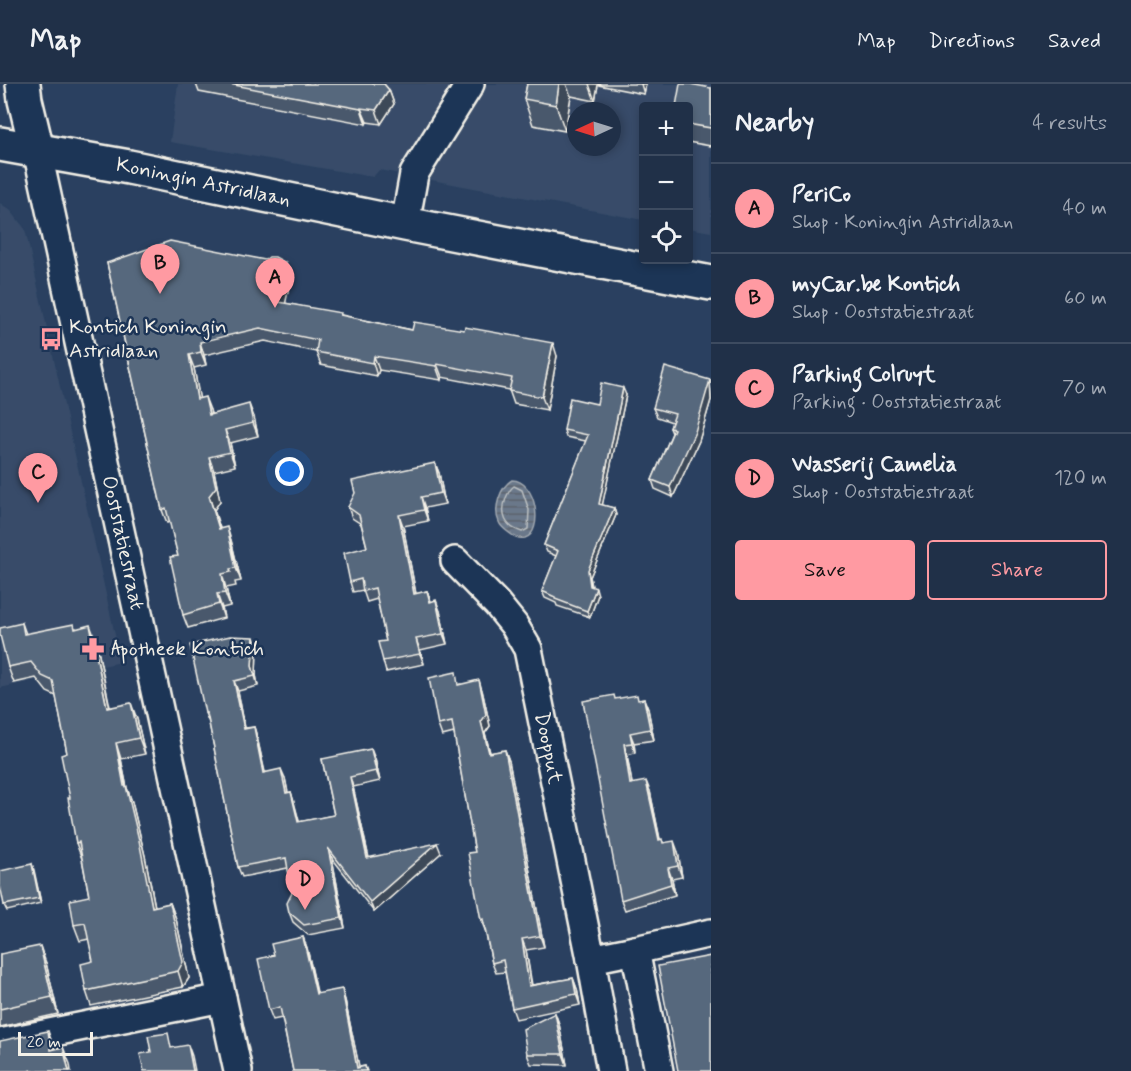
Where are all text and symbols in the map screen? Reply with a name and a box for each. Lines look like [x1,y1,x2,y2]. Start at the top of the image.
text: Map [30,23,81,60]
text: Map [857,27,896,55]
text: Directions [929,27,1015,55]
text: Saved [1048,27,1101,55]
north arrow [567,102,621,156]
map controls [639,102,693,264]
button: + [639,102,693,156]
text: Nearby [735,106,814,140]
text: 4 results [1032,110,1107,137]
street label: Koningin Astridlaan [114,151,293,214]
button: − [639,156,693,210]
text: PeriCo [792,181,851,209]
text: A [748,195,761,222]
text: 40 m [1063,195,1107,222]
text: Shop · Koningin Astridlaan [792,209,1013,236]
button: locate [639,210,693,264]
pin: B [140,244,180,294]
pin: A [256,258,294,308]
text: myCar.be Kontich [792,271,960,299]
text: B [748,285,761,312]
text: 60 m [1064,285,1107,312]
text: Shop · Ooststatiestraat [792,299,974,326]
place label: Kontich Koningin Astridlaan [69,313,227,365]
bus stop icon: Kontich Koningin Astridlaan [38,326,64,352]
text: Parking Colruyt [792,361,936,389]
text: C [747,375,762,402]
text: 70 m [1062,375,1107,402]
text: Parking · Ooststatiestraat [792,389,1001,416]
text: Wasserij Camelia [792,451,957,479]
pin: C [18,454,57,503]
your location [275,457,304,486]
text: D [748,465,761,492]
text: 120 m [1054,465,1107,492]
street label: Ooststatiestraat [94,473,151,613]
text: Shop · Ooststatiestraat [792,479,974,506]
button: Save [735,540,915,600]
button: Share [927,540,1107,600]
place label: Apotheek Kontich [111,635,264,664]
pharmacy icon: Apotheek Kontich [80,636,106,662]
street label: Doopput [527,710,569,787]
pin: D [286,860,324,910]
scale bar [18,1029,93,1056]
text: 20 m [27,1032,61,1053]

